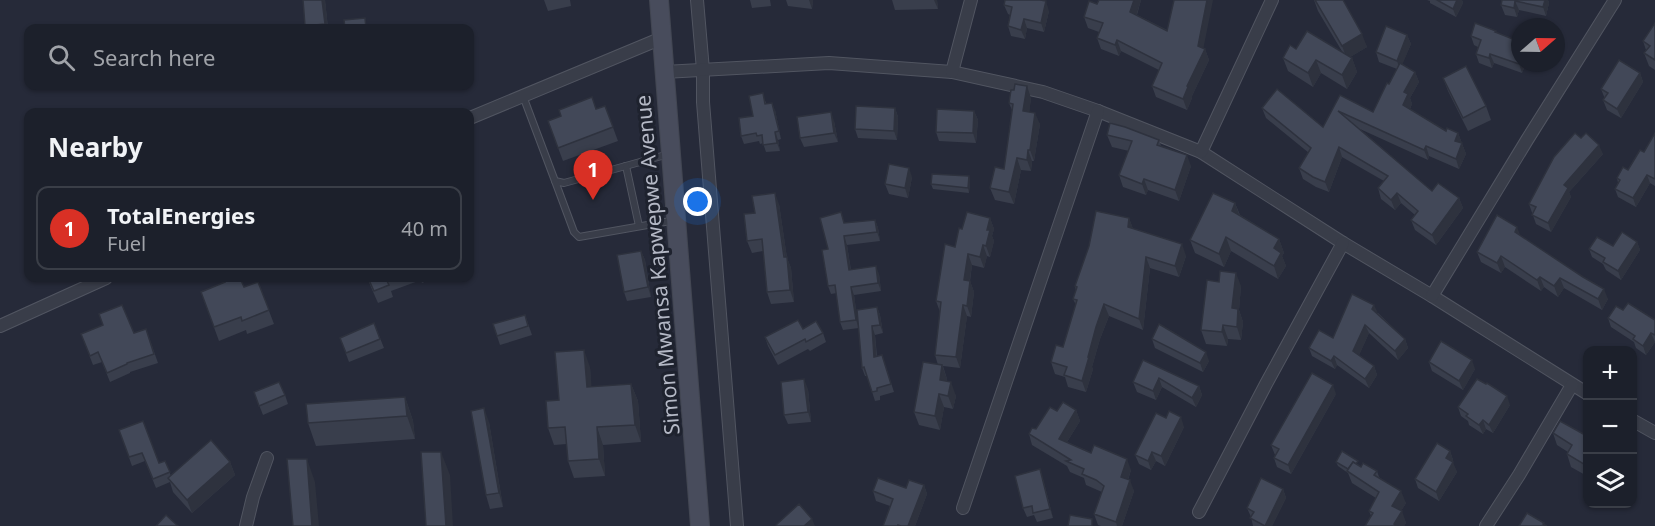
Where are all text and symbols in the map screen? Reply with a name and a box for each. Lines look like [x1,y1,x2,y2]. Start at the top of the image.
north arrow [1511,18,1565,72]
search box [24,24,474,90]
icon: search [45,41,78,74]
text: Search here [93,42,215,72]
street label: Simon Mwansa Kapwepwe Avenue [628,94,686,436]
text: Nearby [48,129,143,165]
pin: 1 [574,150,612,200]
your location [683,187,712,216]
text: TotalEnergies [107,200,255,230]
text: 1 [64,215,75,242]
text: 40 m [401,215,448,242]
text: Fuel [107,230,146,257]
map controls [1583,346,1637,508]
button: + [1583,346,1637,400]
button: − [1583,400,1637,454]
button: layers [1583,454,1637,508]

